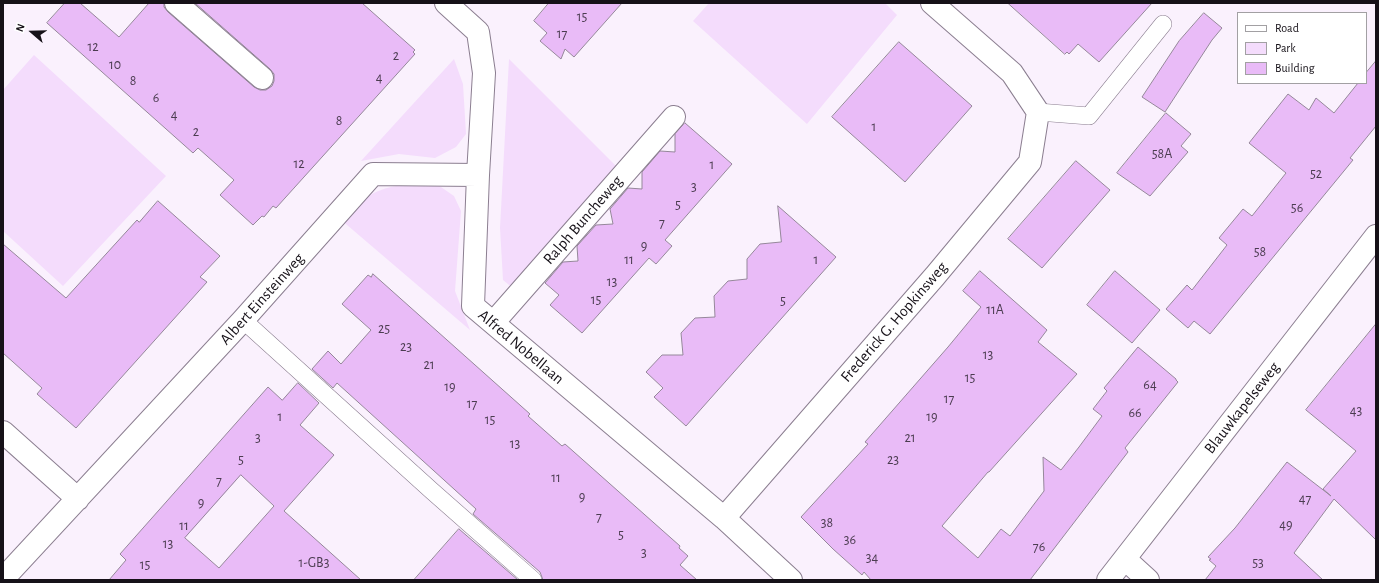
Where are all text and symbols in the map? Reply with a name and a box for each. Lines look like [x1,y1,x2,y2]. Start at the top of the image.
house number: 15 [577,9,587,25]
north arrow [12,12,52,52]
legend [1237,12,1367,84]
text: N [14,22,27,33]
text: Road [1275,22,1299,34]
house number: 17 [557,26,567,42]
house number: 12 [87,39,99,55]
text: Park [1275,42,1296,54]
house number: 2 [393,48,399,64]
house number: 10 [109,57,121,73]
text: Building [1275,62,1315,74]
house number: 4 [376,70,382,86]
house number: 8 [130,73,136,89]
house number: 6 [153,90,159,106]
house number: 4 [171,107,177,123]
house number: 8 [336,113,342,129]
house number: 1 [872,119,876,135]
house number: 2 [193,124,199,140]
house number: 58A [1152,146,1172,162]
house number: 12 [293,156,305,172]
house number: 1 [710,157,714,173]
house number: 52 [1310,166,1322,182]
street label: Ralph Buncheweg [539,172,627,268]
house number: 3 [691,179,697,195]
house number: 5 [675,197,681,213]
house number: 56 [1291,200,1303,216]
house number: 7 [659,215,665,231]
house number: 9 [641,238,647,254]
house number: 58 [1254,244,1266,260]
street label: Albert Einsteinweg [216,249,308,349]
house number: 11 [624,252,634,268]
house number: 1 [814,252,818,268]
street label: Frederick G. Hopkinsweg [837,258,951,386]
house number: 13 [607,274,617,290]
house number: 15 [591,292,601,308]
house number: 5 [780,293,786,309]
house number: 11A [986,302,1004,318]
street label: Alfred Nobellaan [474,305,568,389]
house number: 25 [378,321,390,337]
house number: 23 [400,339,412,355]
house number: 13 [983,347,993,363]
house number: 21 [423,357,435,373]
street label: Blauwkapelseweg [1200,358,1284,458]
house number: 15 [965,370,975,386]
house number: 64 [1143,377,1157,393]
house number: 19 [444,379,456,395]
house number: 17 [944,391,954,407]
house number: 17 [467,396,477,412]
house number: 43 [1350,403,1362,419]
house number: 66 [1128,405,1142,421]
house number: 1 [278,409,282,425]
house number: 19 [926,409,938,425]
house number: 15 [485,412,495,428]
house number: 3 [255,430,261,446]
house number: 21 [904,430,916,446]
house number: 13 [510,436,520,452]
house number: 5 [238,452,244,468]
house number: 23 [887,452,899,468]
house number: 11 [551,470,561,486]
house number: 7 [216,473,222,489]
house number: 9 [579,489,585,505]
house number: 47 [1299,491,1311,507]
house number: 9 [198,495,204,511]
house number: 7 [596,509,602,525]
house number: 38 [821,515,833,531]
house number: 49 [1279,517,1293,533]
house number: 11 [179,518,189,534]
house number: 5 [618,527,624,543]
house number: 36 [844,532,856,548]
house number: 13 [163,536,173,552]
house number: 76 [1033,539,1045,555]
house number: 3 [641,545,647,561]
house number: 34 [866,550,878,566]
house number: 1-GB3 [299,555,329,571]
house number: 53 [1252,555,1264,571]
house number: 15 [140,557,150,573]

